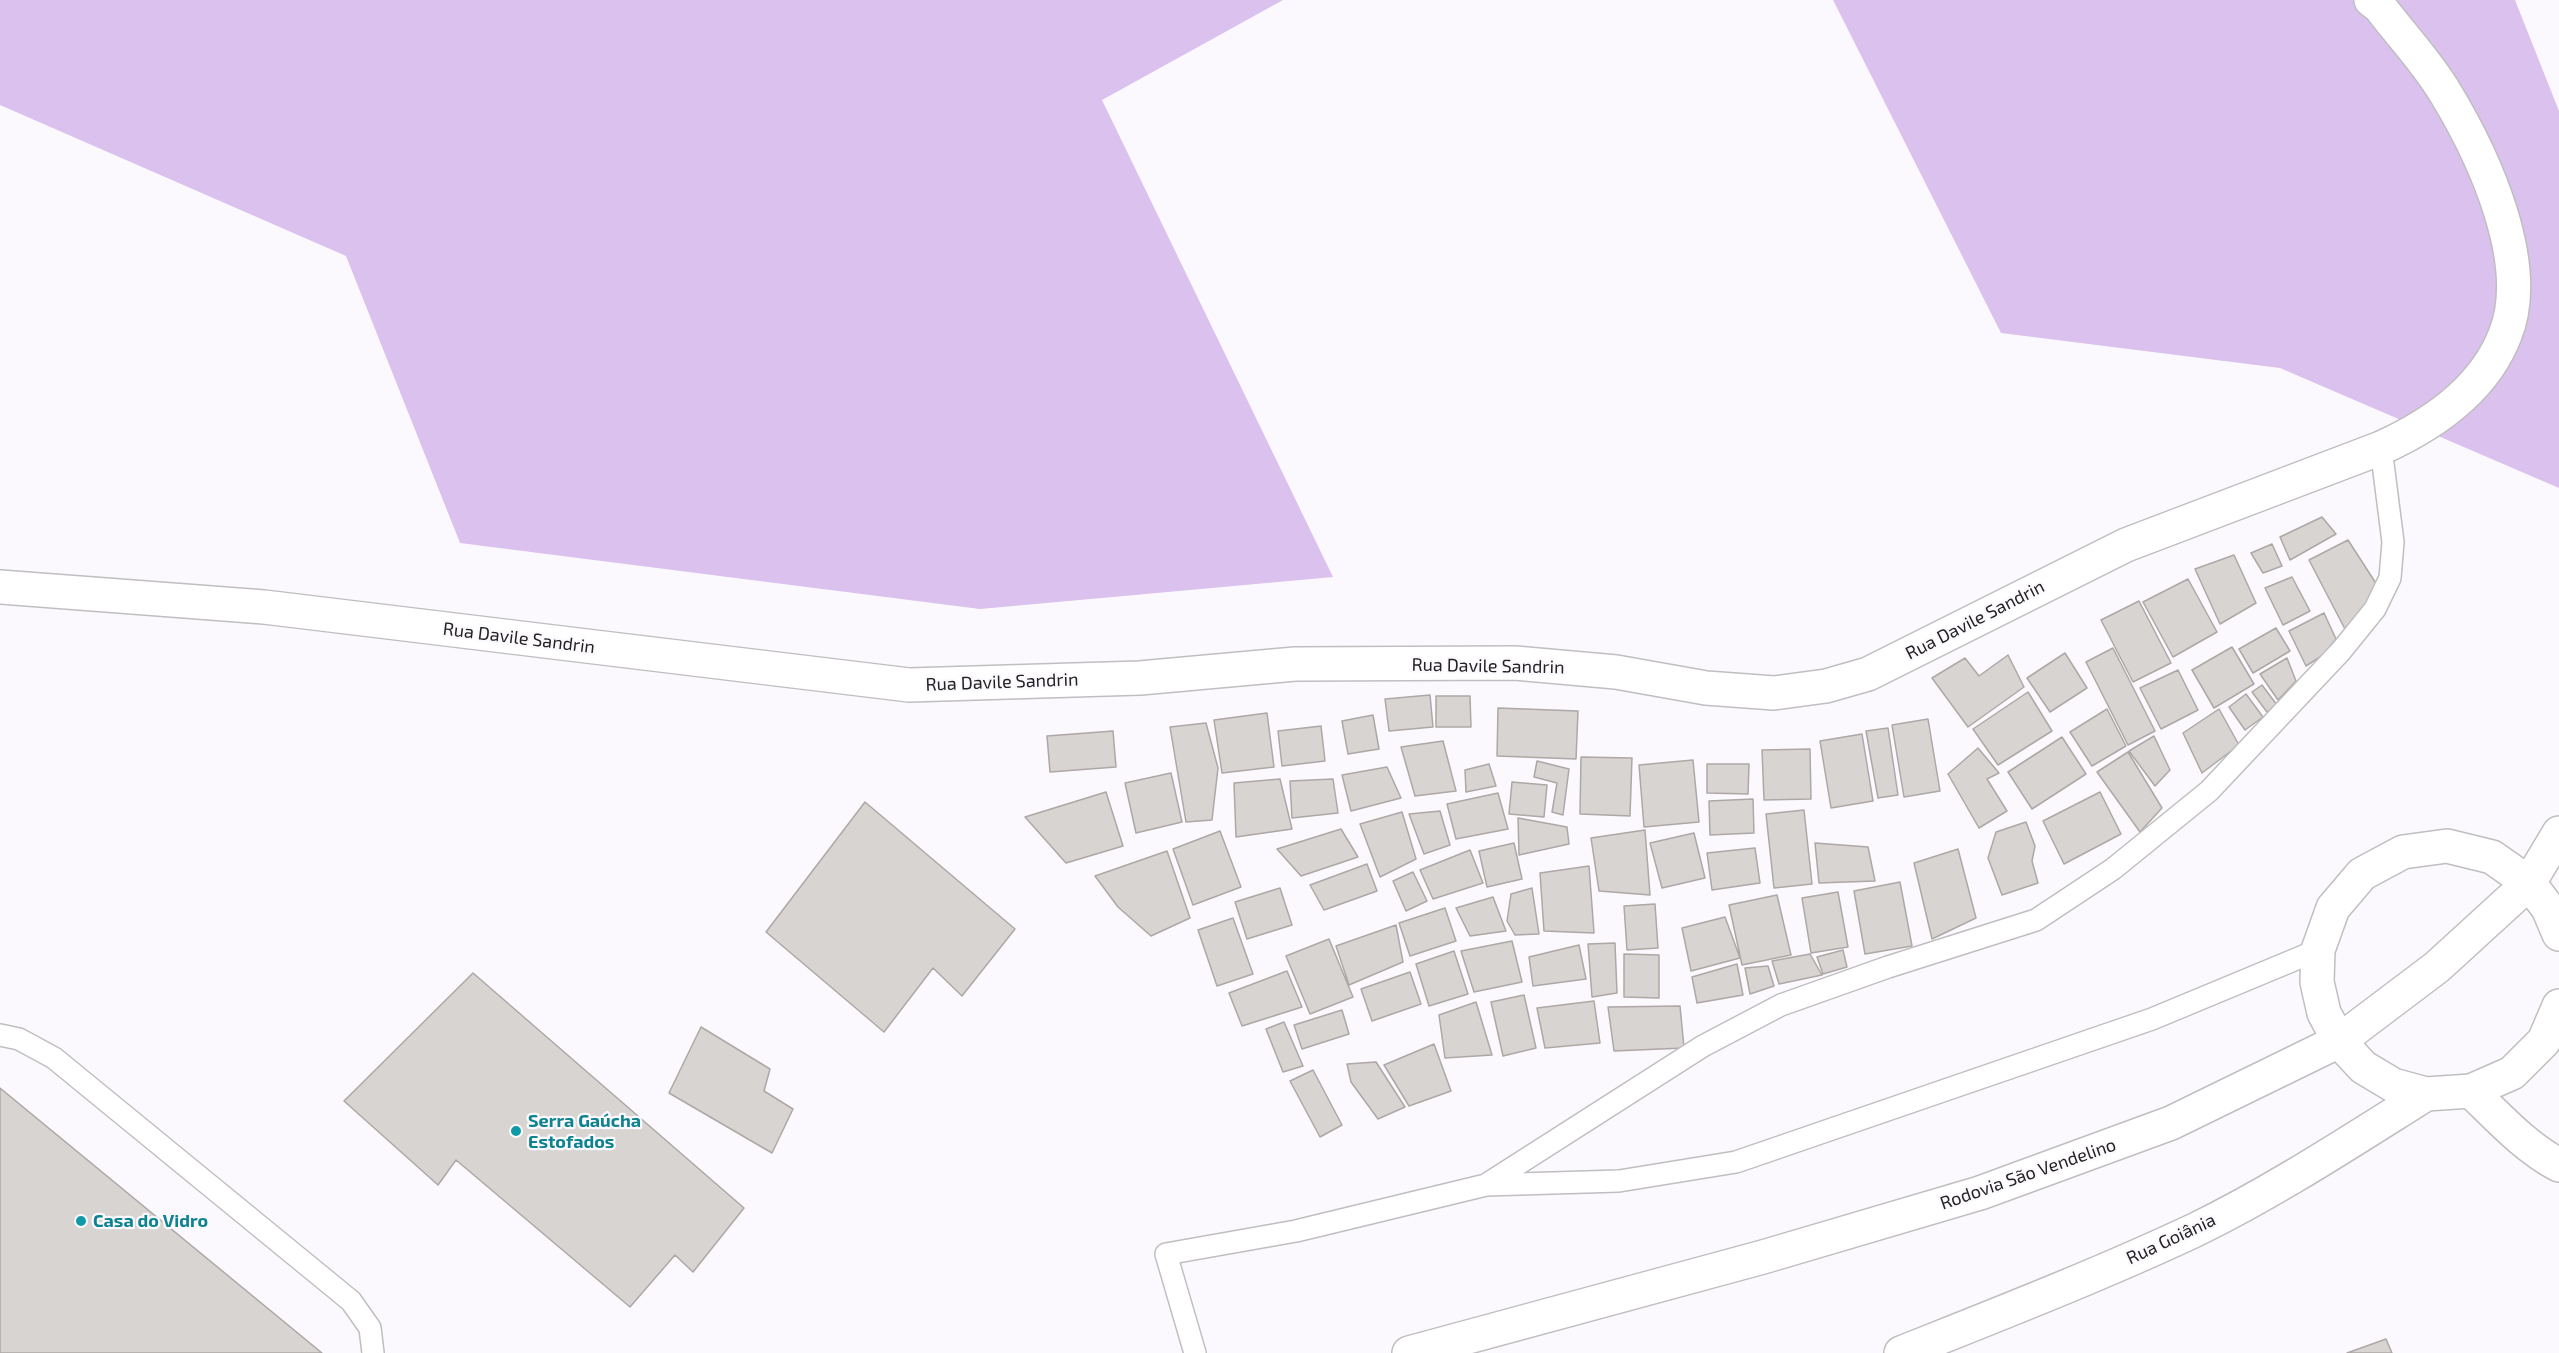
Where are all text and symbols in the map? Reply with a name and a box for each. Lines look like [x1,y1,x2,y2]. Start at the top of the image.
street label: Rua Davile Sandrin [1902,576,2048,664]
street label: Rua Davile Sandrin [442,618,596,658]
street label: Rua Davile Sandrin [1411,654,1565,678]
street label: Rua Davile Sandrin [925,669,1079,695]
place label: Serra Gaúcha Estofados [528,1110,641,1152]
marker: Serra Gaúcha Estofados [509,1124,523,1138]
street label: Rodovia São Vendelino [1937,1134,2119,1214]
street label: Rua Goiânia [2123,1209,2219,1269]
place label: Casa do Vidro [93,1210,208,1232]
marker: Casa do Vidro [74,1214,88,1228]

